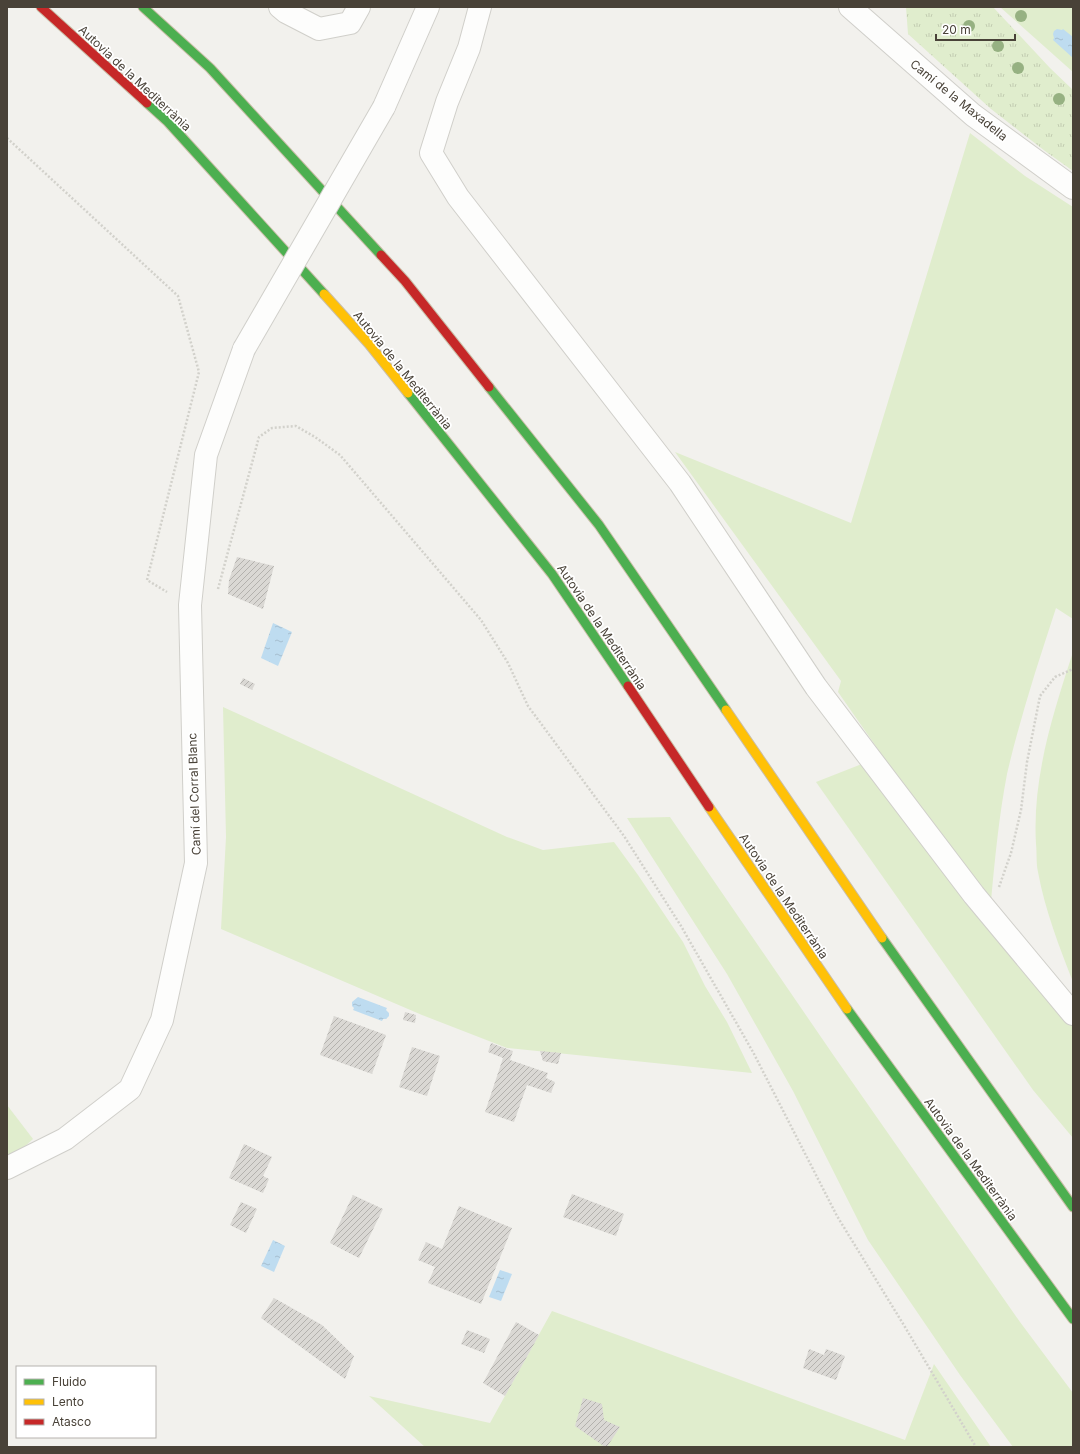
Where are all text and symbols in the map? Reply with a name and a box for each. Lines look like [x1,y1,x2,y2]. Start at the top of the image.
scale bar [936,16,1015,42]
street label: Autovia de la Mediterrània [76,22,194,134]
text: 20 m [942,22,971,37]
street label: Camí de la Maxadella [907,56,1011,144]
street label: Autovia de la Mediterrània [351,308,455,432]
street label: Autovia de la Mediterrània [554,561,650,693]
street label: Camí del Corral Blanc [184,732,204,856]
street label: Autovia de la Mediterrània [736,830,832,962]
street label: Autovia de la Mediterrània [921,1095,1021,1223]
legend [16,1366,156,1438]
text: Fluido [52,1374,87,1389]
text: Lento [52,1394,84,1409]
text: Atasco [52,1414,91,1429]

